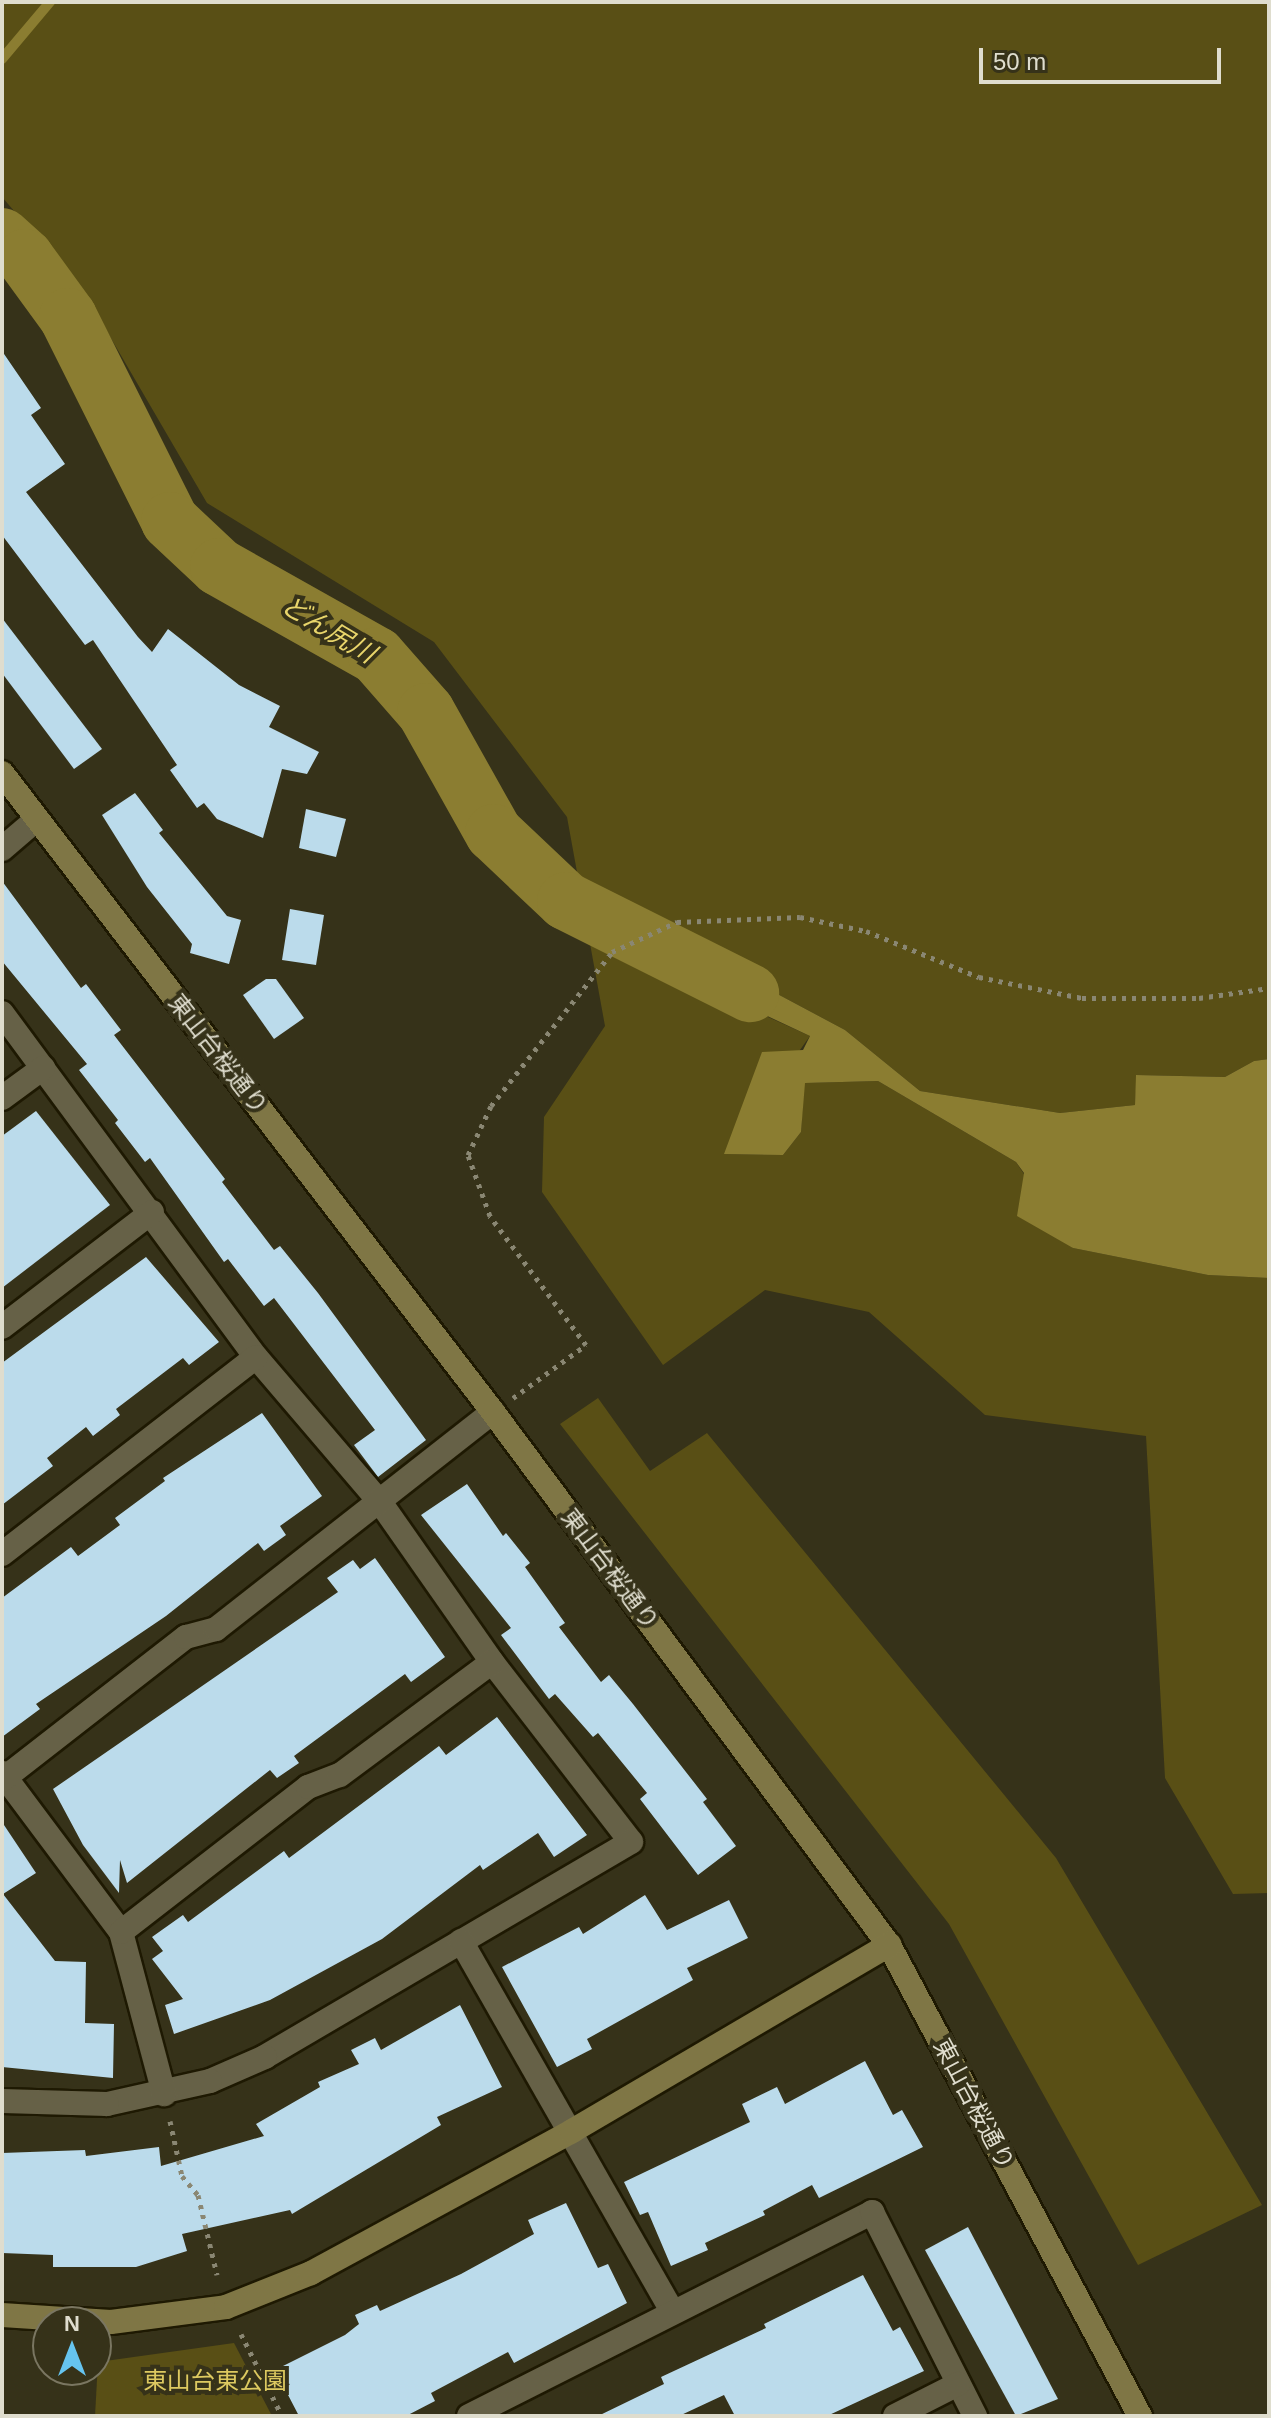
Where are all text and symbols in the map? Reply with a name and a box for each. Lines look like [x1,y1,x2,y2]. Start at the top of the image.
scale bar [983,32,1225,82]
text: 50 m [993,48,1046,75]
water label: どん尻川 [275,590,381,670]
street label: 東山台桜通り [162,988,274,1120]
street label: 東山台桜通り [555,1503,665,1635]
street label: 東山台桜通り [927,2034,1021,2174]
north arrow [32,2306,112,2386]
text: N [64,2311,80,2336]
park label: 東山台東公園 [143,2367,287,2395]

